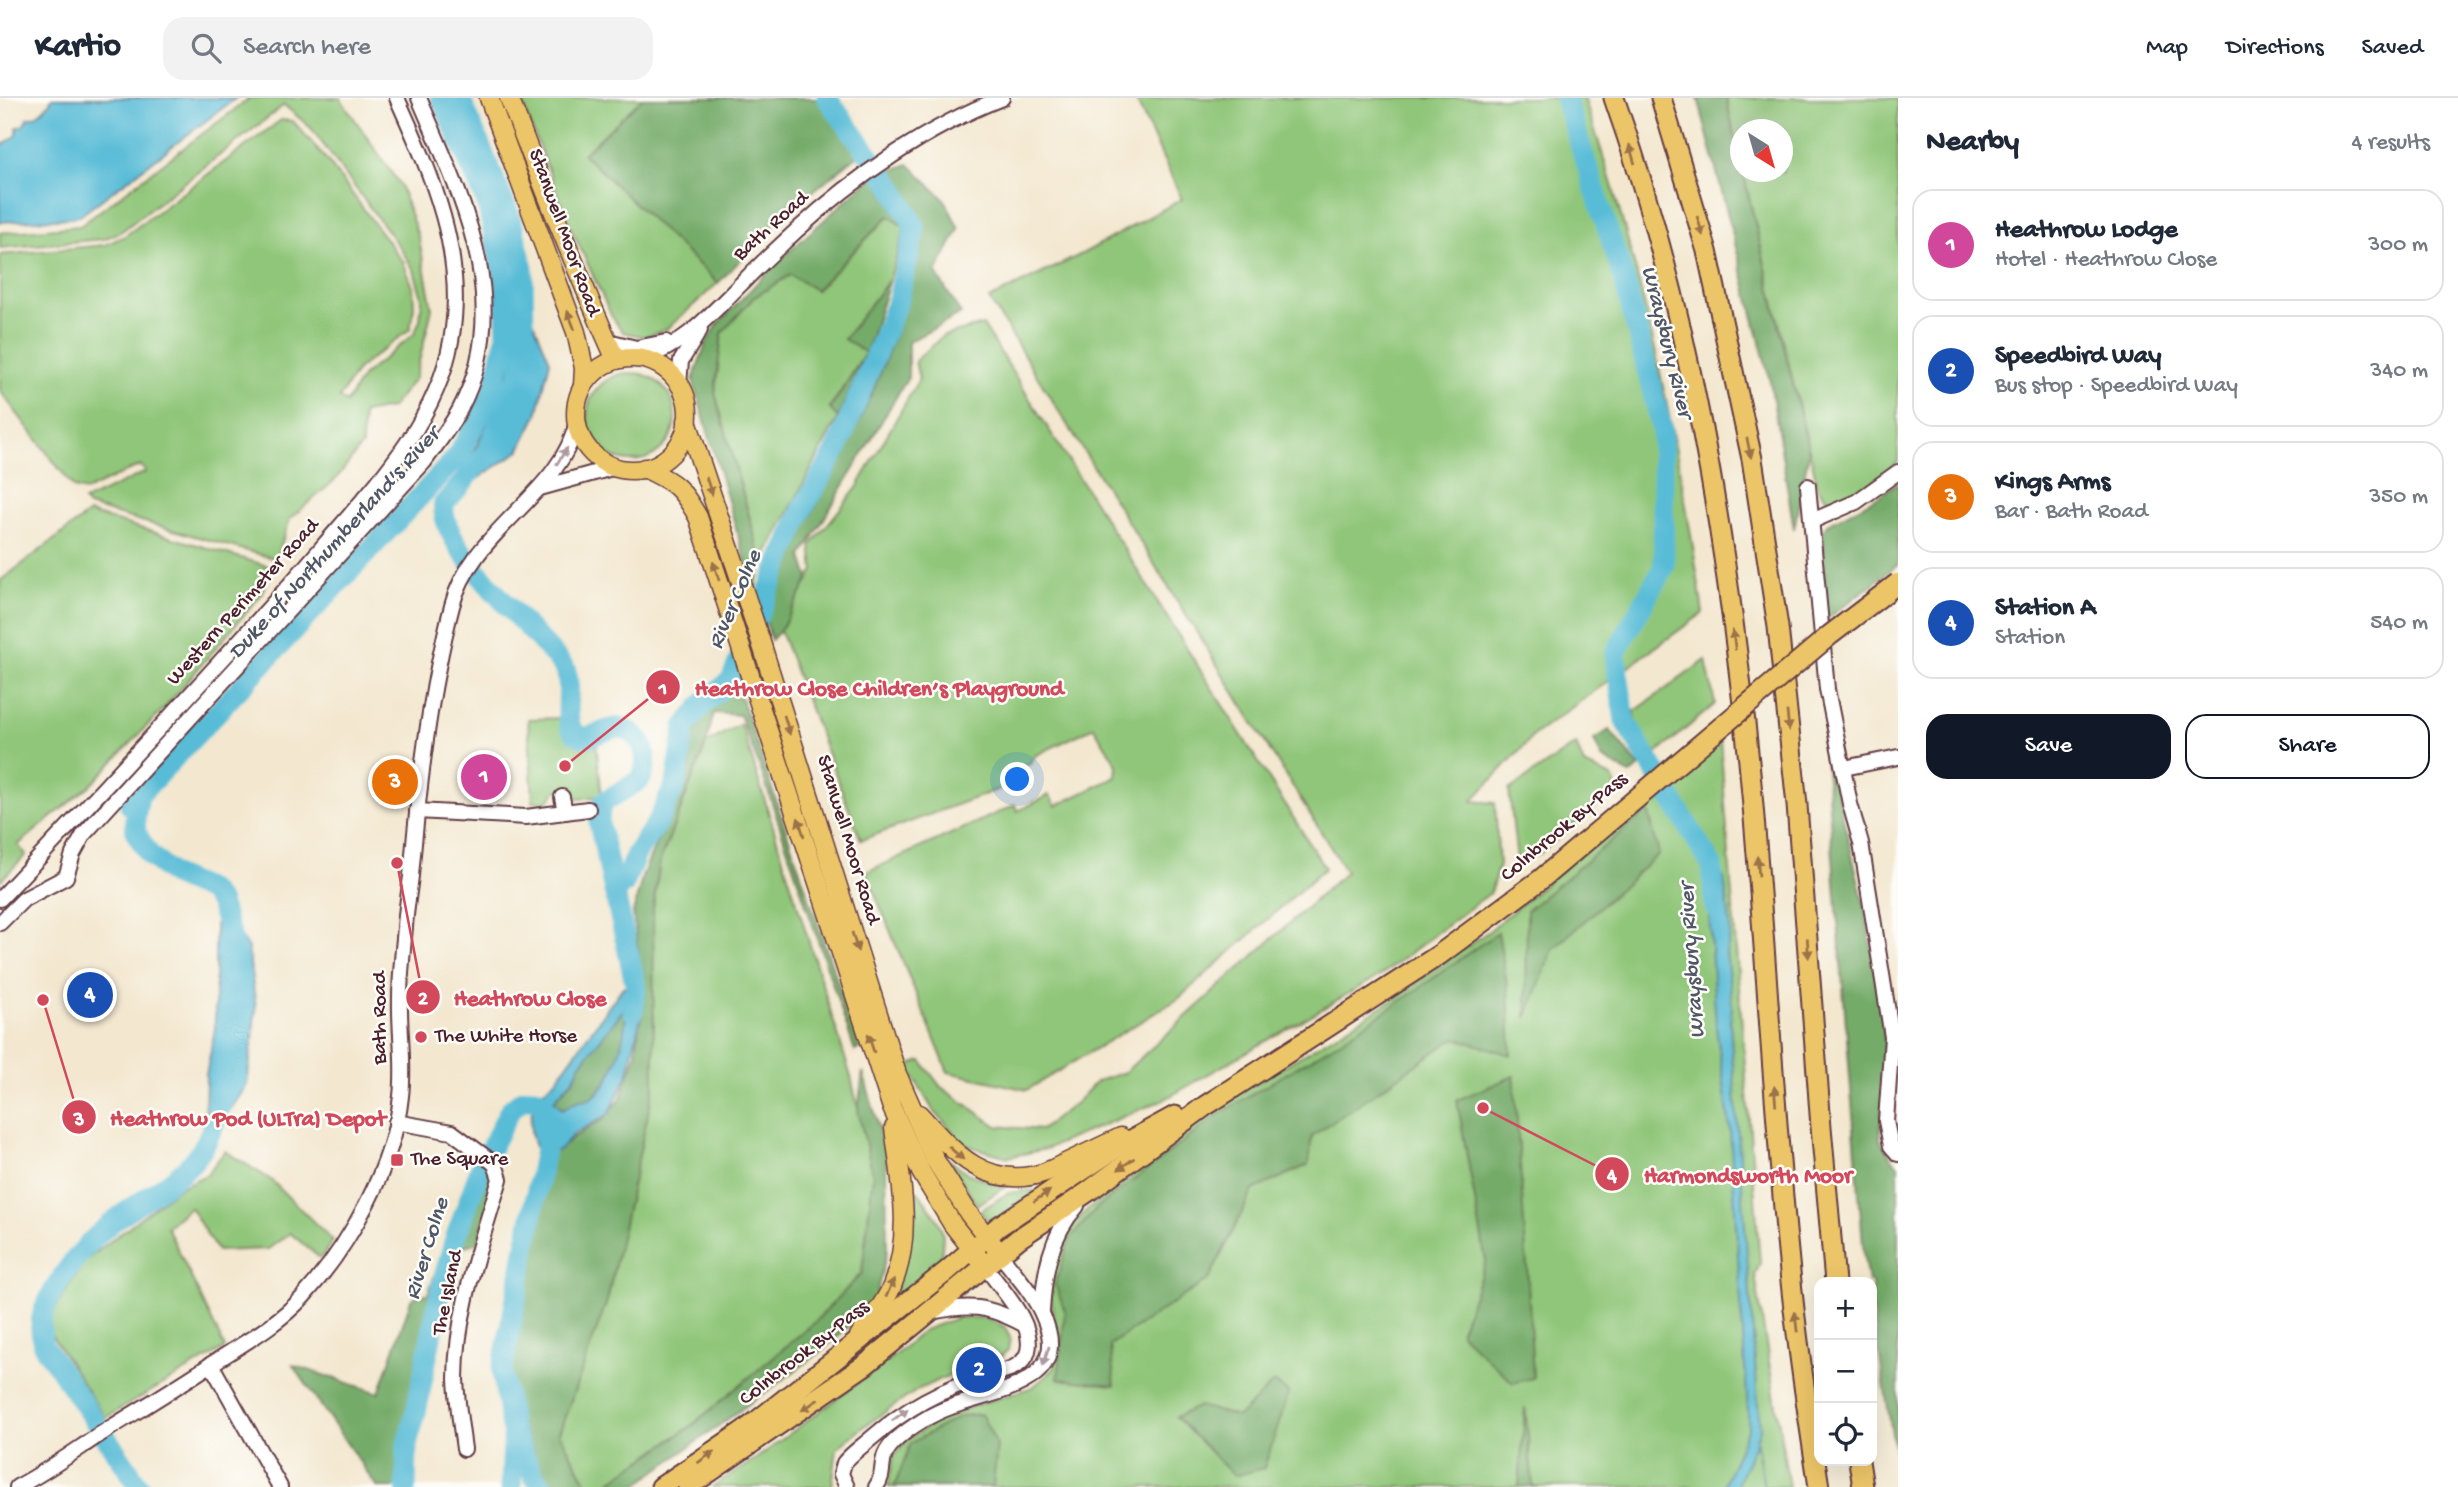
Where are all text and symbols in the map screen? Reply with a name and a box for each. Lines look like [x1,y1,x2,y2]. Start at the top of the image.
search box [163,17,653,80]
text: Kartio [35,29,121,67]
icon: search [187,29,225,67]
text: Search here [243,33,371,64]
text: Map [2146,34,2188,63]
text: Directions [2226,34,2324,63]
text: Saved [2362,34,2423,63]
north arrow [1730,119,1793,182]
text: Nearby [1926,126,2019,161]
text: 4 results [2351,130,2430,157]
one-way arrow [1627,144,1637,165]
street label: Stanwell Moor Road [521,146,605,322]
street label: Bath Road [728,185,816,268]
one-way arrow [1695,216,1705,237]
text: Heathrow Lodge [1995,216,2178,247]
text: 1 [1946,232,1956,259]
text: 300 m [2368,232,2428,259]
text: Hotel · Heathrow Close [1995,247,2217,274]
water label: Wraysbury River [1634,263,1699,425]
one-way arrow [565,310,576,331]
text: Speedbird Way [1995,342,2161,373]
text: 2 [1945,358,1957,385]
text: 340 m [2370,358,2428,385]
text: Bus stop · Speedbird Way [1995,373,2238,400]
water label: Duke of Northumberland's River [224,419,450,666]
one-way arrow [1744,437,1755,459]
one-way arrow [555,447,568,466]
text: Kings Arms [1995,468,2110,499]
one-way arrow [704,475,715,496]
text: 3 [1945,484,1957,511]
text: 350 m [2369,484,2428,511]
text: Bar · Bath Road [1995,499,2148,526]
street label: Western Perimeter Road [162,513,327,692]
water label: River Colne [703,545,769,654]
one-way arrow [710,560,721,581]
text: Station A [1995,594,2096,625]
text: 4 [1946,610,1956,637]
text: 540 m [2370,610,2428,637]
text: Station [1995,625,2065,652]
one-way arrow [1728,629,1739,651]
callout: Heathrow Close Children’s Playground [646,665,1077,709]
text: Heathrow Close Children’s Playground [695,677,1066,704]
text: 1 [658,678,667,703]
one-way arrow [1783,711,1794,733]
button: Save [1926,714,2171,779]
button: Share [2185,714,2430,779]
one-way arrow [782,715,793,736]
pin: 1 [461,751,507,803]
street label: Stanwell Moor Road [809,752,885,929]
pin: 3 [372,756,418,808]
your location [1000,762,1034,796]
street label: Colnbrook By-Pass [1496,767,1634,888]
one-way arrow [795,816,805,837]
one-way arrow [1752,855,1763,877]
water label: Wraysbury River [1674,878,1712,1039]
one-way arrow [851,932,861,953]
one-way arrow [1802,937,1813,959]
pin: 4 [67,969,113,1021]
street label: Bath Road [369,970,394,1066]
callout: Heathrow Close [405,975,621,1019]
text: Heathrow Close [454,987,607,1014]
text: 2 [418,988,429,1013]
place label: The White Horse [434,1025,578,1050]
marker: The White Horse [413,1029,429,1045]
one-way arrow [865,1033,875,1054]
one-way arrow [1770,1085,1781,1107]
callout: Heathrow Pod (ULTra) Depot [62,1095,400,1139]
text: Heathrow Pod (ULTra) Depot [110,1107,389,1134]
text: 3 [73,1109,85,1134]
one-way arrow [947,1145,965,1161]
place label: The Square [410,1148,509,1173]
marker: The Square [389,1152,405,1168]
callout: Harmondsworth Moor [1595,1152,1866,1196]
one-way arrow [1117,1157,1135,1171]
text: Harmondsworth Moor [1644,1164,1855,1191]
text: 4 [1606,1165,1618,1190]
one-way arrow [1032,1190,1052,1203]
water label: River Colne [400,1194,457,1303]
street label: The Island [428,1246,471,1339]
map controls [1814,1277,1877,1466]
button: + [1814,1277,1877,1340]
one-way arrow [884,1278,896,1298]
street label: Colnbrook By-Pass [735,1295,876,1412]
one-way arrow [1790,1311,1801,1333]
button: − [1814,1340,1877,1403]
pin: 2 [956,1344,1002,1396]
one-way arrow [1040,1345,1051,1366]
one-way arrow [801,1398,819,1412]
button: locate [1814,1403,1877,1466]
one-way arrow [891,1409,909,1423]
one-way arrow [697,1450,715,1464]

